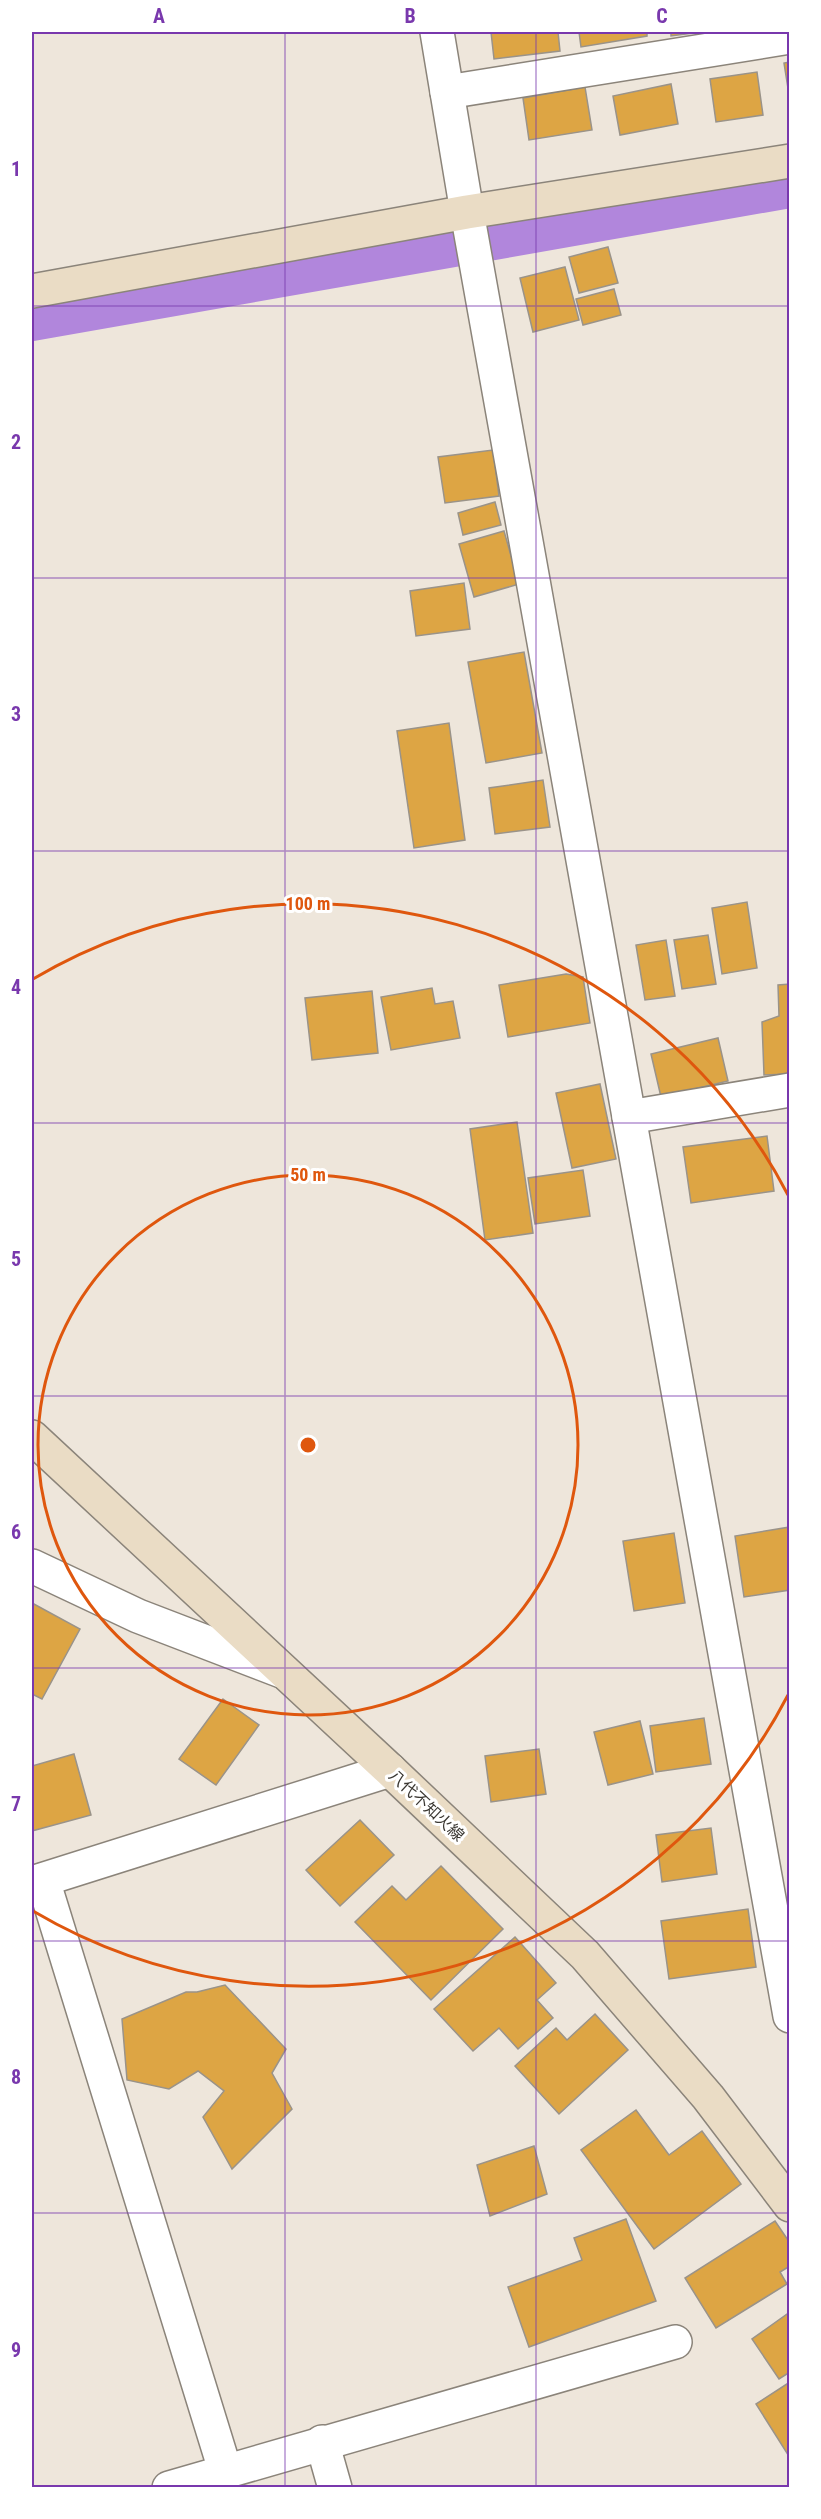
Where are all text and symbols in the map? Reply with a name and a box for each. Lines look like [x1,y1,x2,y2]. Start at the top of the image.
text: A [153,4,165,28]
text: B [404,4,416,28]
text: C [656,4,668,28]
text: 1 [11,157,21,181]
text: 2 [11,430,21,454]
text: 3 [11,702,21,726]
text: 100 m [286,893,330,914]
text: 4 [11,975,21,999]
text: 50 m [290,1164,326,1185]
text: 5 [11,1247,21,1271]
centre of rings [298,1435,318,1455]
text: 6 [11,1520,21,1544]
street label: 八代不知火線 [385,1766,468,1845]
text: 7 [11,1792,21,1816]
text: 8 [11,2065,21,2089]
text: 9 [11,2338,21,2362]

